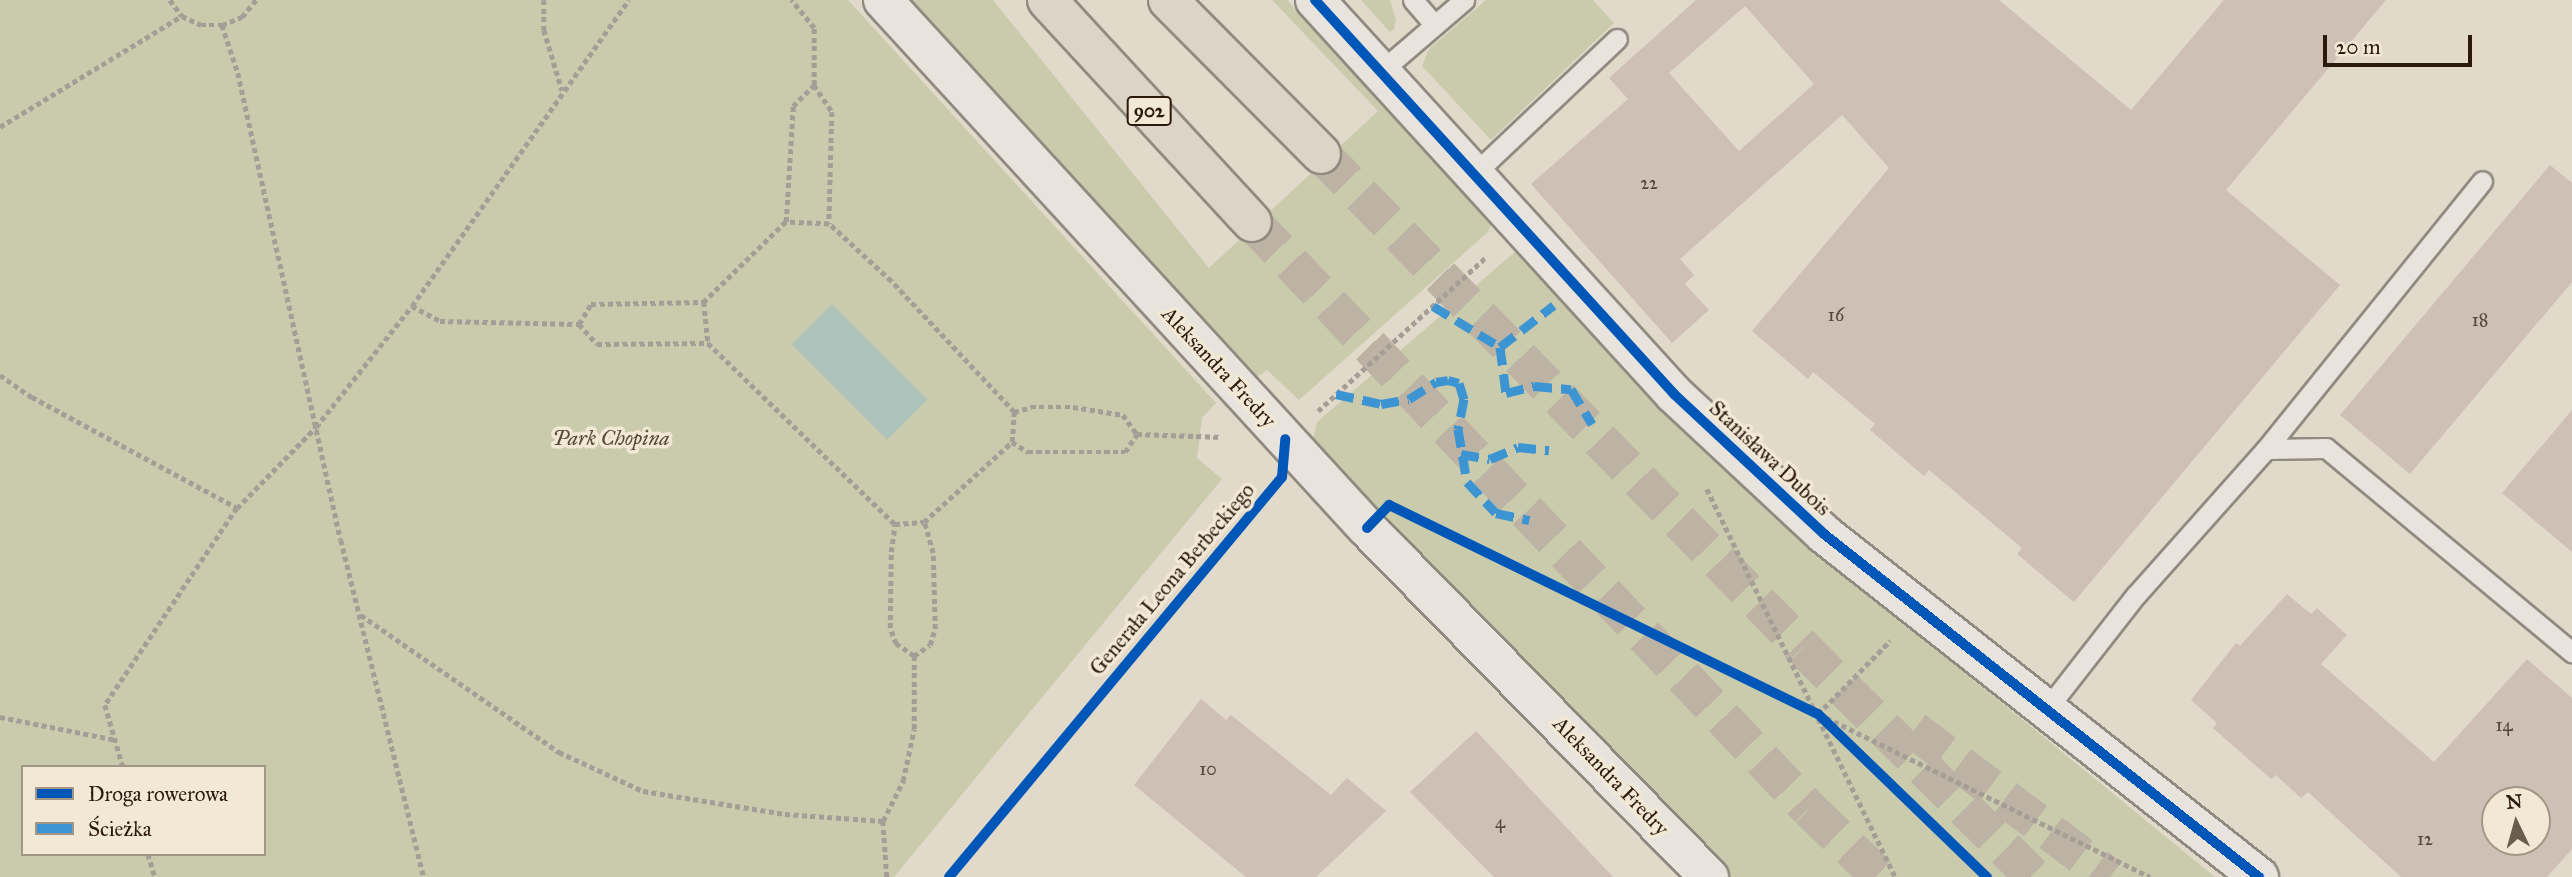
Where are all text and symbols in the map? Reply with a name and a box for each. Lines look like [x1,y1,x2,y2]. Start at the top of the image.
scale bar [2327,21,2476,65]
text: 20 m [2336,34,2381,60]
road number: 902 [1126,96,1172,127]
house number: 22 [1640,172,1658,194]
street label: Aleksandra Fredry [1157,301,1281,433]
house number: 16 [1828,304,1844,326]
house number: 18 [2472,309,2488,331]
street label: Stanisława Dubois [1704,395,1836,521]
park label: Park Chopina [553,425,669,451]
street label: Generała Leona Berbeckiego [1084,478,1260,680]
street label: Aleksandra Fredry [1548,711,1674,841]
house number: 14 [2495,714,2513,736]
house number: 10 [1199,758,1217,780]
legend [21,765,266,856]
text: Droga rowerowa [88,781,228,807]
north arrow [2481,786,2551,856]
text: N [2505,789,2523,814]
house number: 4 [1495,811,1505,833]
text: Ścieżka [88,816,152,842]
house number: 12 [2417,828,2433,850]

